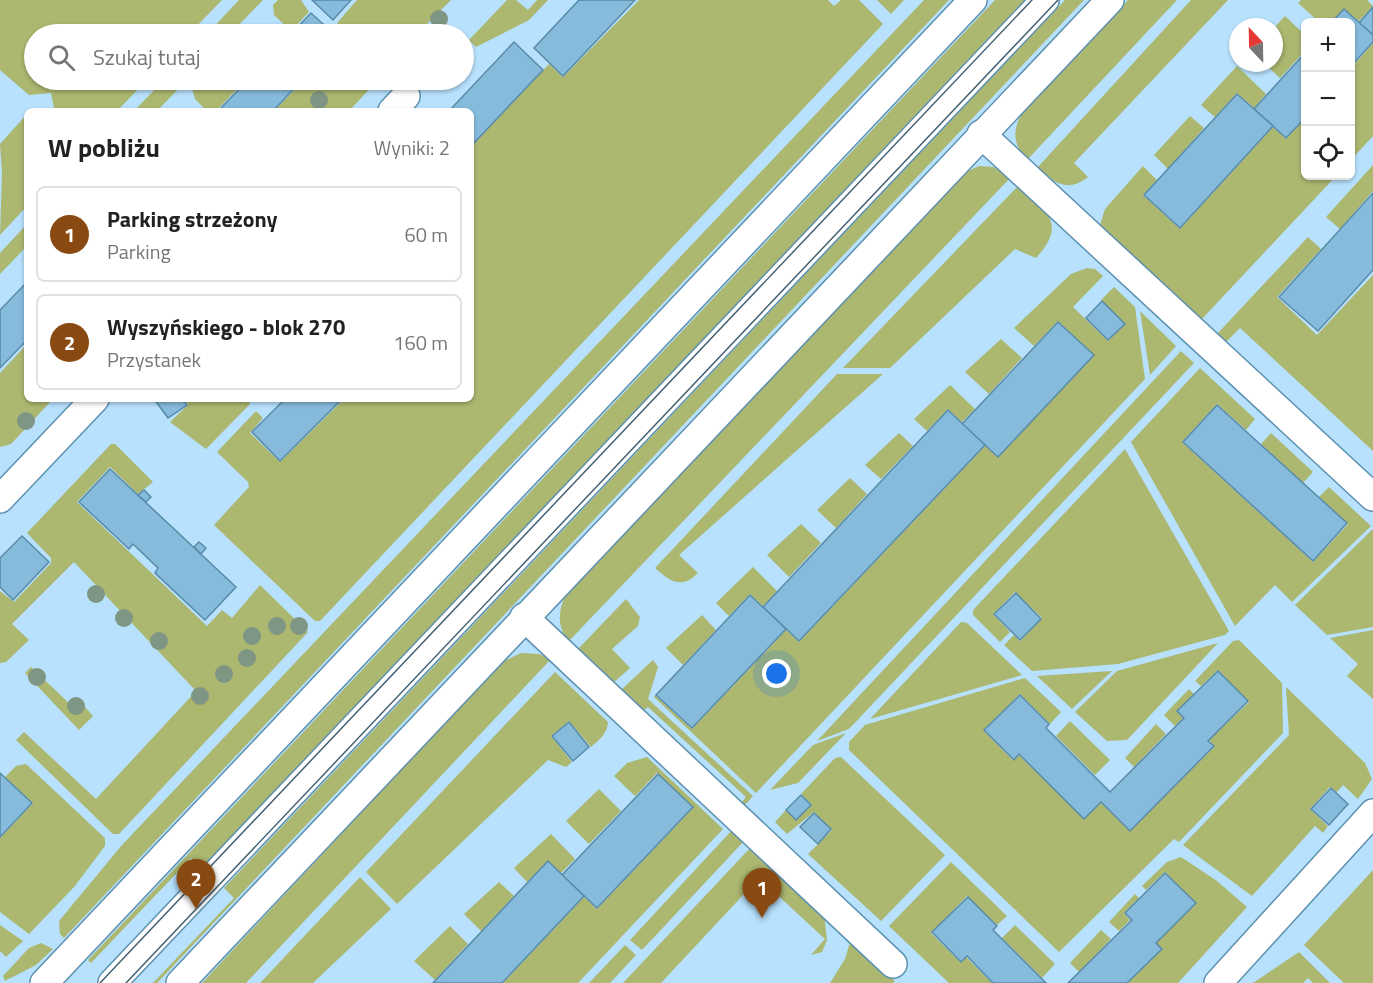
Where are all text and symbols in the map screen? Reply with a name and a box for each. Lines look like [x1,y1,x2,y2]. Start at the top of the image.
north arrow [1229,18,1283,72]
map controls [1301,18,1355,180]
button: + [1301,18,1355,72]
search box [24,24,474,90]
text: Szukaj tutaj [93,40,201,74]
icon: search [45,41,78,74]
button: − [1301,72,1355,126]
button: locate [1301,126,1355,180]
text: W pobliżu [48,128,160,167]
text: Wyniki: 2 [374,132,450,163]
text: Parking strzeżony [107,202,278,236]
text: 1 [64,219,75,250]
text: 60 m [404,219,448,250]
text: Parking [107,236,171,267]
text: Wyszyńskiego - blok 270 [107,310,345,344]
text: 2 [64,327,75,358]
text: 160 m [393,327,448,358]
text: Przystanek [107,344,201,375]
your location [762,659,791,688]
pin: 2 [176,860,216,909]
pin: 1 [742,868,782,918]

